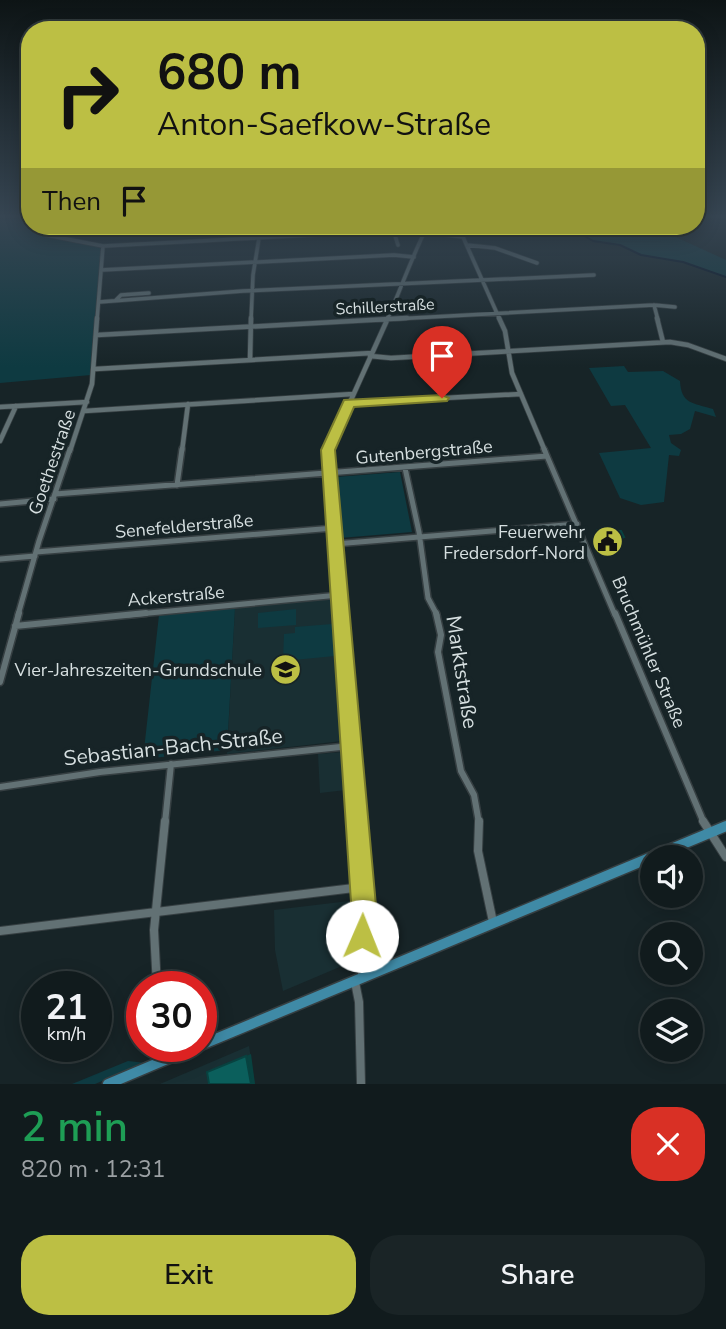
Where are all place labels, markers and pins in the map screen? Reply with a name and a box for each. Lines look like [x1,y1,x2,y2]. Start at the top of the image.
pin [412,326,472,398]
place label: Feuerwehr Fredersdorf-Nord [443,520,586,565]
public building icon: Feuerwehr Fredersdorf-Nord [591,525,625,559]
school or university icon: Vier-Jahreszeiten-Grundschule [268,653,302,687]
place label: Vier-Jahreszeiten-Grundschule [14,658,262,682]

